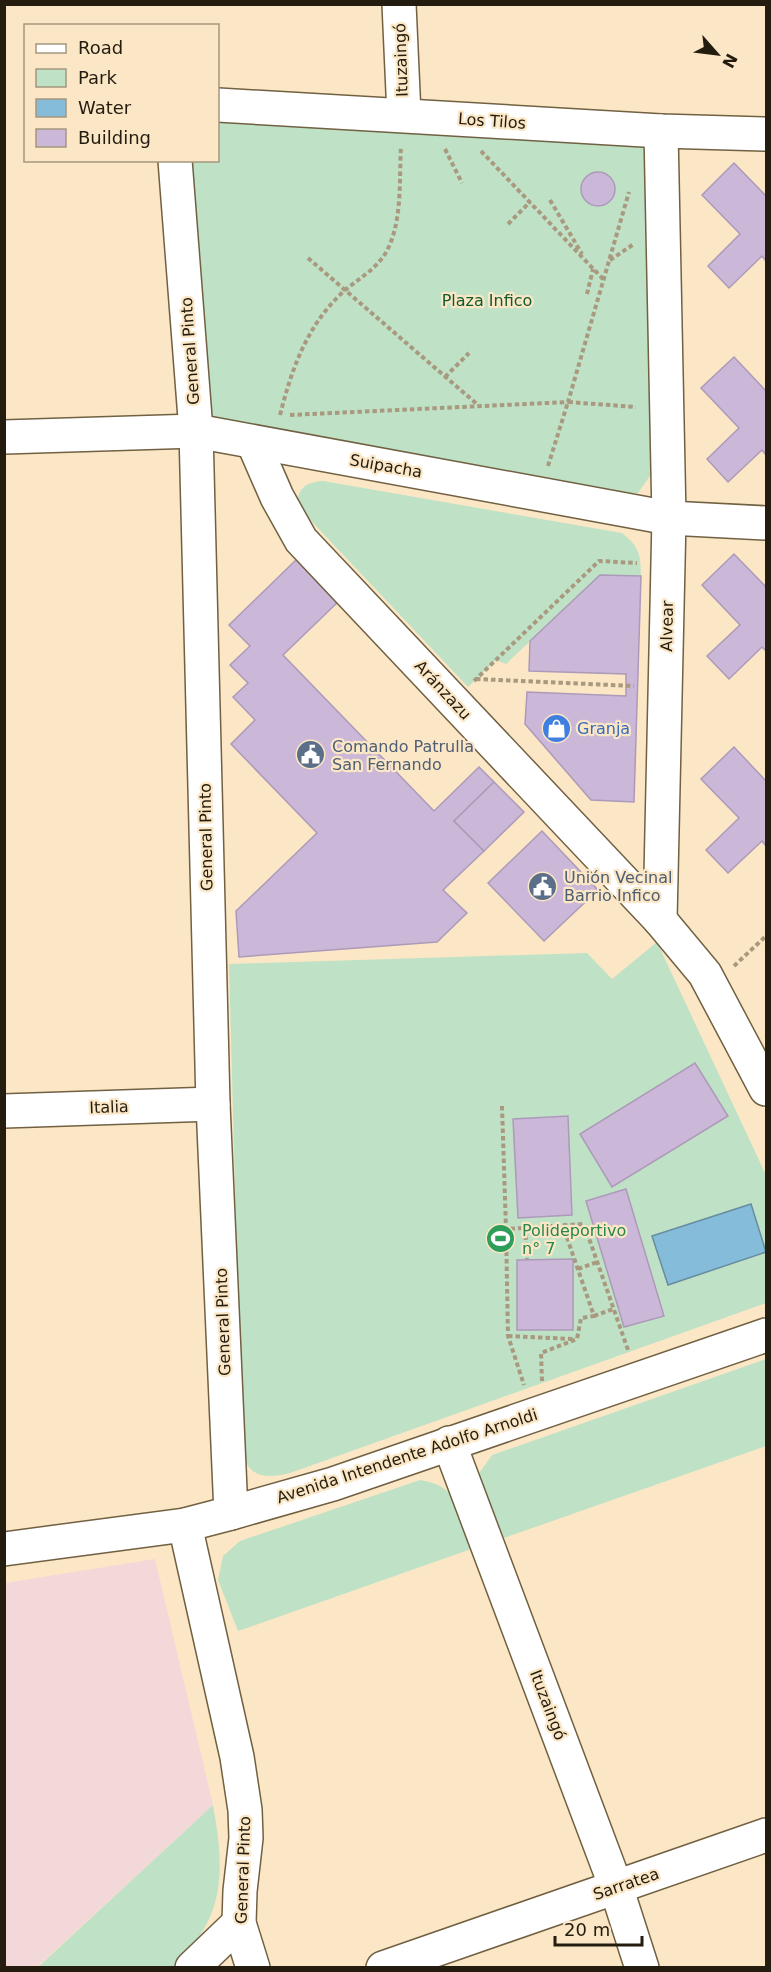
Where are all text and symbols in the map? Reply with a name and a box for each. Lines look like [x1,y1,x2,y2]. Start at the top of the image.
street label: Ituzaingó [390,23,412,97]
legend [24,24,219,162]
north arrow [687,24,747,84]
text: Road [78,37,123,58]
text: N [718,50,741,71]
text: Park [78,67,117,88]
text: Water [78,97,132,118]
street label: Los Tilos [457,109,527,133]
text: Building [78,127,151,148]
park label: Plaza Infico [442,291,532,310]
street label: General Pinto [177,296,203,406]
street label: Suipacha [348,450,424,482]
street label: Alvear [657,600,677,652]
street label: Aránzazu [411,656,475,724]
shop icon: Granja [540,712,572,744]
place label: Granja [577,719,630,738]
place label: Comando Patrulla San Fernando [332,737,474,774]
public building icon: Comando Patrulla San Fernando [295,739,327,771]
street label: General Pinto [196,783,216,891]
place label: Unión Vecinal Barrio Infico [564,868,673,905]
public building icon: Unión Vecinal Barrio Infico [527,870,559,902]
street label: Italia [89,1097,129,1117]
place label: Polideportivo n° 7 [522,1221,626,1258]
sports icon: Polideportivo n° 7 [485,1223,517,1255]
street label: General Pinto [212,1268,234,1376]
street label: Avenida Intendente Adolfo Arnoldi [274,1405,540,1507]
street label: Ituzaingó [526,1667,570,1743]
street label: General Pinto [232,1816,254,1924]
street label: Sarratea [590,1864,662,1904]
scale bar [555,1909,642,1947]
text: 20 m [564,1919,610,1940]

